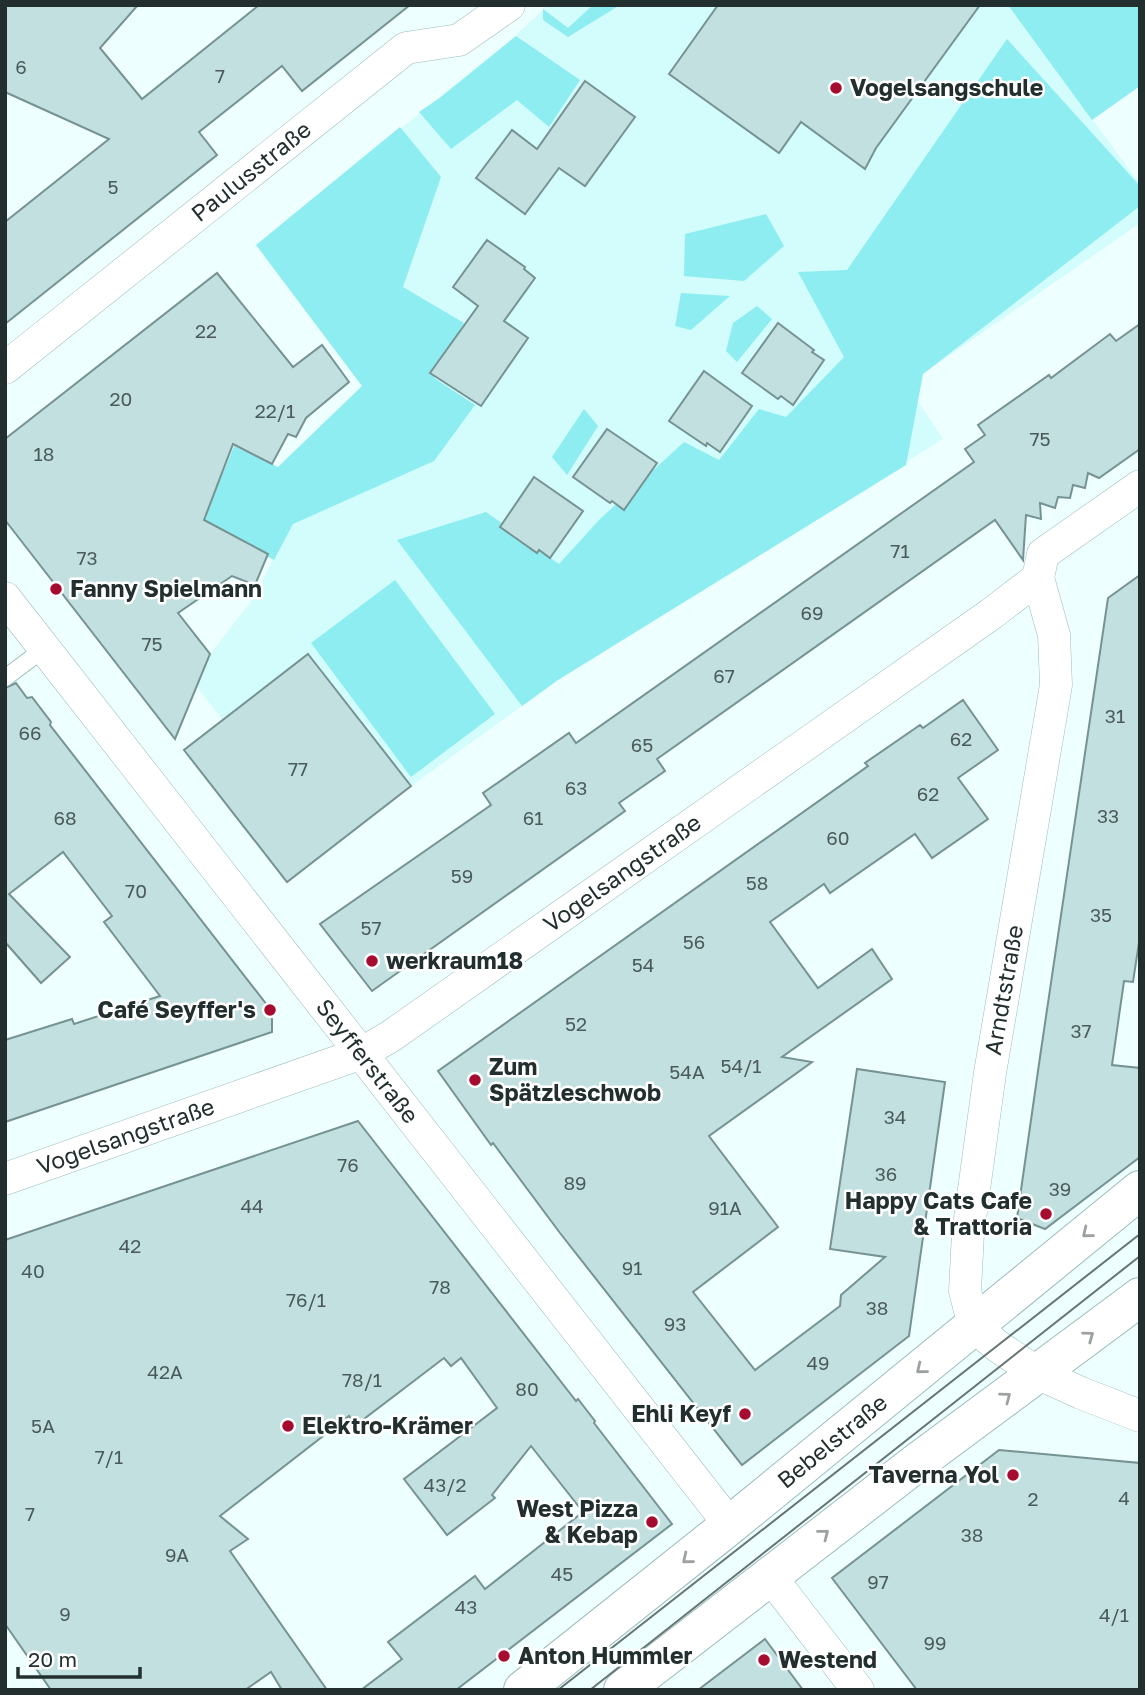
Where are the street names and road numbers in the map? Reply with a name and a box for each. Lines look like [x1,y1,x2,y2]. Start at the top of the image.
street label: Paulusstraße [185,115,316,227]
street label: Vogelsangstraße [538,808,706,937]
street label: Arndtstraße [978,923,1028,1057]
street label: Seyfferstraße [311,993,425,1128]
street label: Vogelsangstraße [33,1091,218,1180]
street label: Bebelstraße [771,1387,892,1494]

